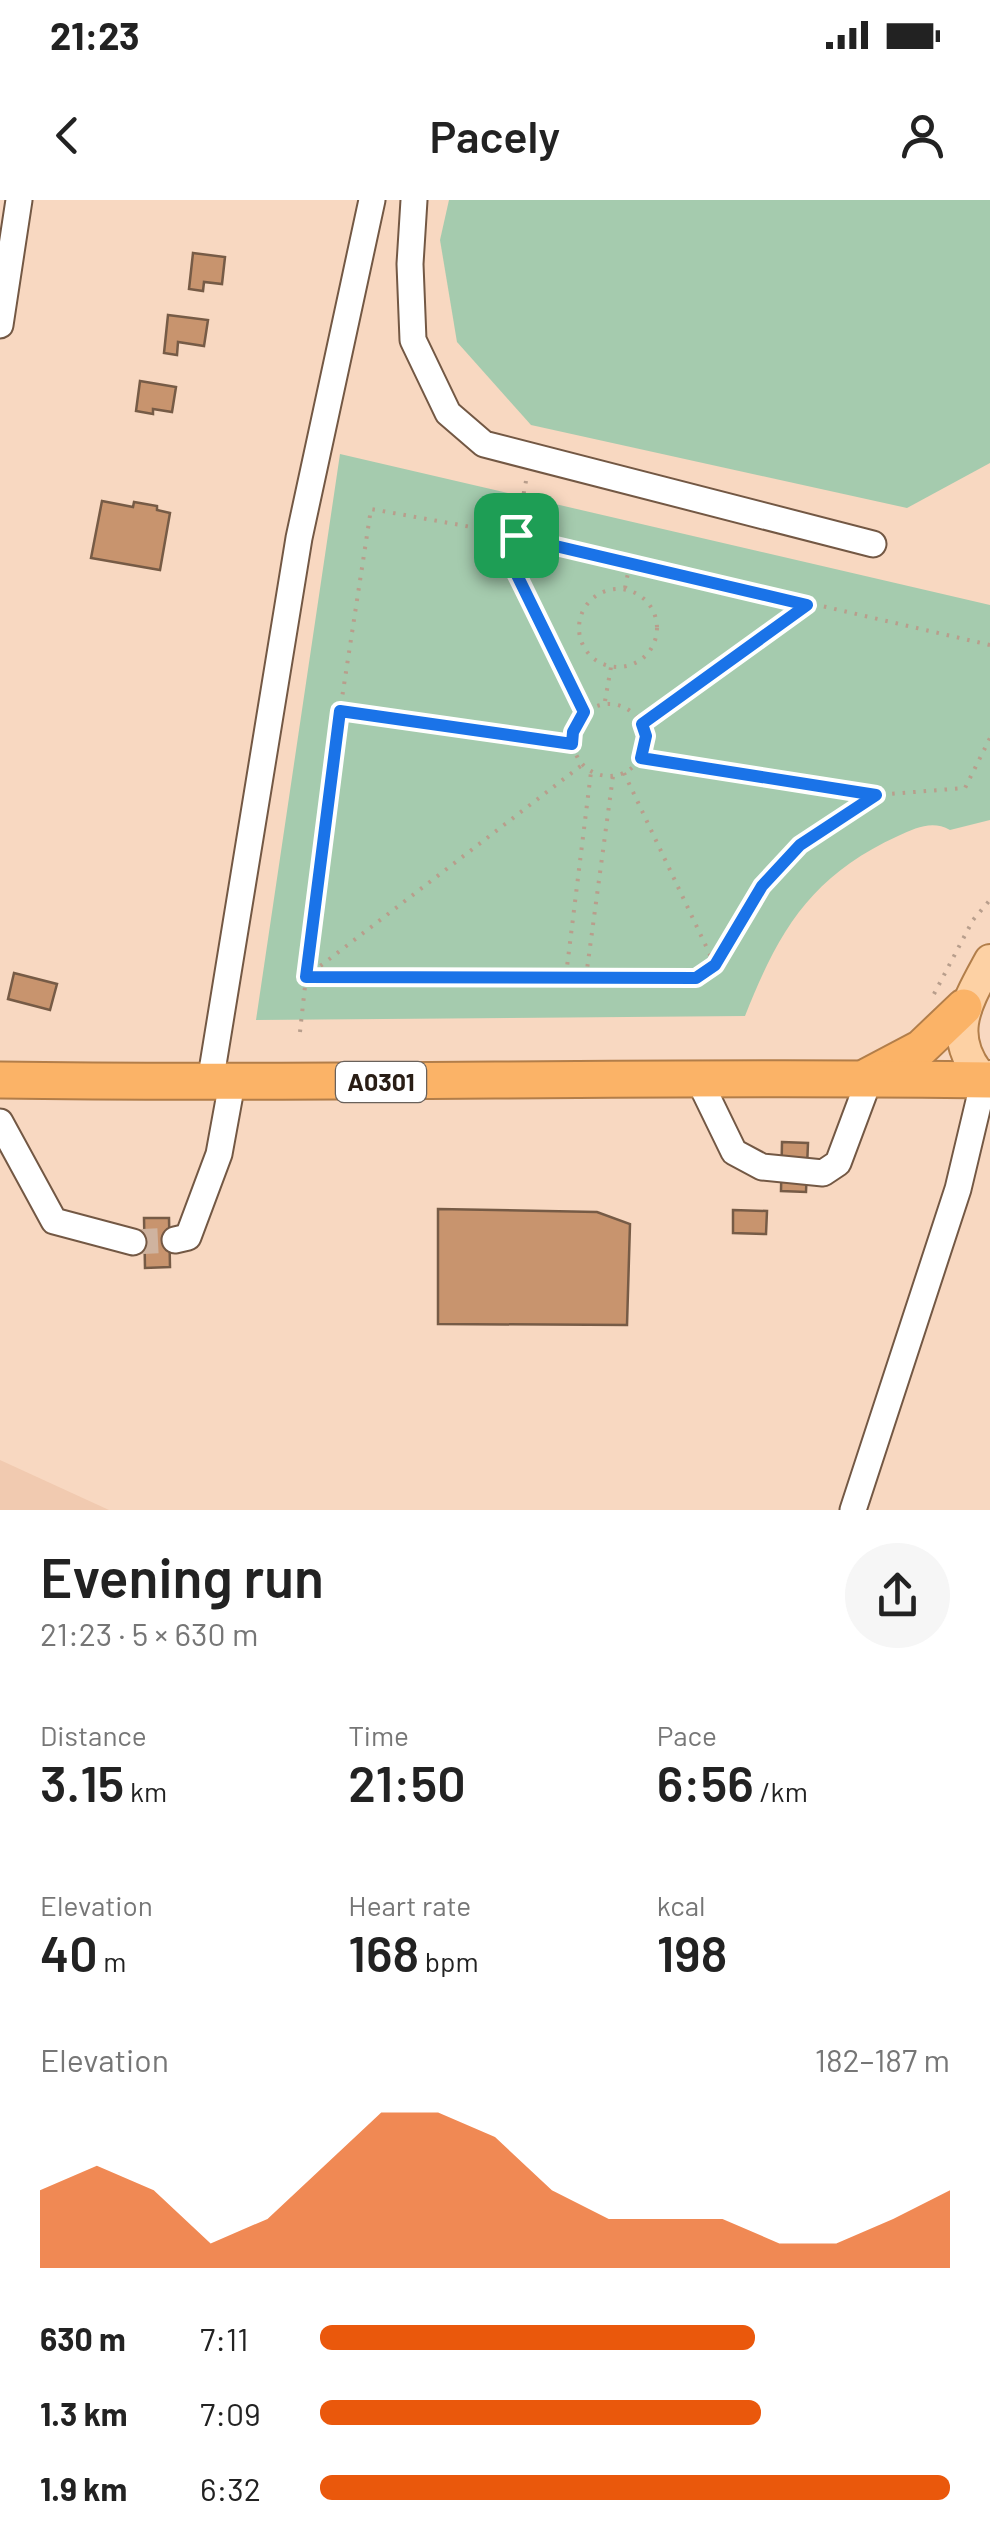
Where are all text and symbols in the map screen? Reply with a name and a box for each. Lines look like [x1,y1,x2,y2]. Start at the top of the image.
text: 21:23 [50,12,140,58]
icon: back [40,108,95,163]
text: Pacely [430,108,560,162]
icon: person [895,108,950,163]
pin [474,493,559,578]
icon: arrive [489,508,544,563]
road number: A0301 [336,1062,426,1102]
text: Evening run [40,1543,324,1609]
button: share [845,1543,950,1648]
text: 21:23 · 5 × 630 m [40,1614,258,1652]
text: Distance [40,1718,147,1752]
text: Time [348,1718,409,1752]
text: Pace [657,1718,717,1752]
text: 3.15 [40,1752,124,1812]
text: 21:50 [348,1752,466,1812]
text: 6:56 [657,1752,754,1812]
text: km [124,1774,167,1808]
text: /km [754,1774,808,1808]
text: Elevation [40,1888,153,1922]
text: Heart rate [348,1888,471,1922]
text: kcal [657,1888,705,1922]
text: 40 [40,1922,98,1982]
text: 168 [348,1922,419,1982]
text: 198 [657,1922,727,1982]
text: m [98,1944,126,1978]
text: bpm [419,1944,479,1978]
text: Elevation [40,2040,169,2078]
text: 182–187 m [815,2040,950,2078]
text: 630 m [40,2319,126,2357]
text: 7:11 [200,2319,248,2357]
text: 1.3 km [40,2394,127,2432]
text: 7:09 [200,2394,261,2432]
text: 1.9 km [40,2469,127,2507]
text: 6:32 [200,2469,261,2507]

